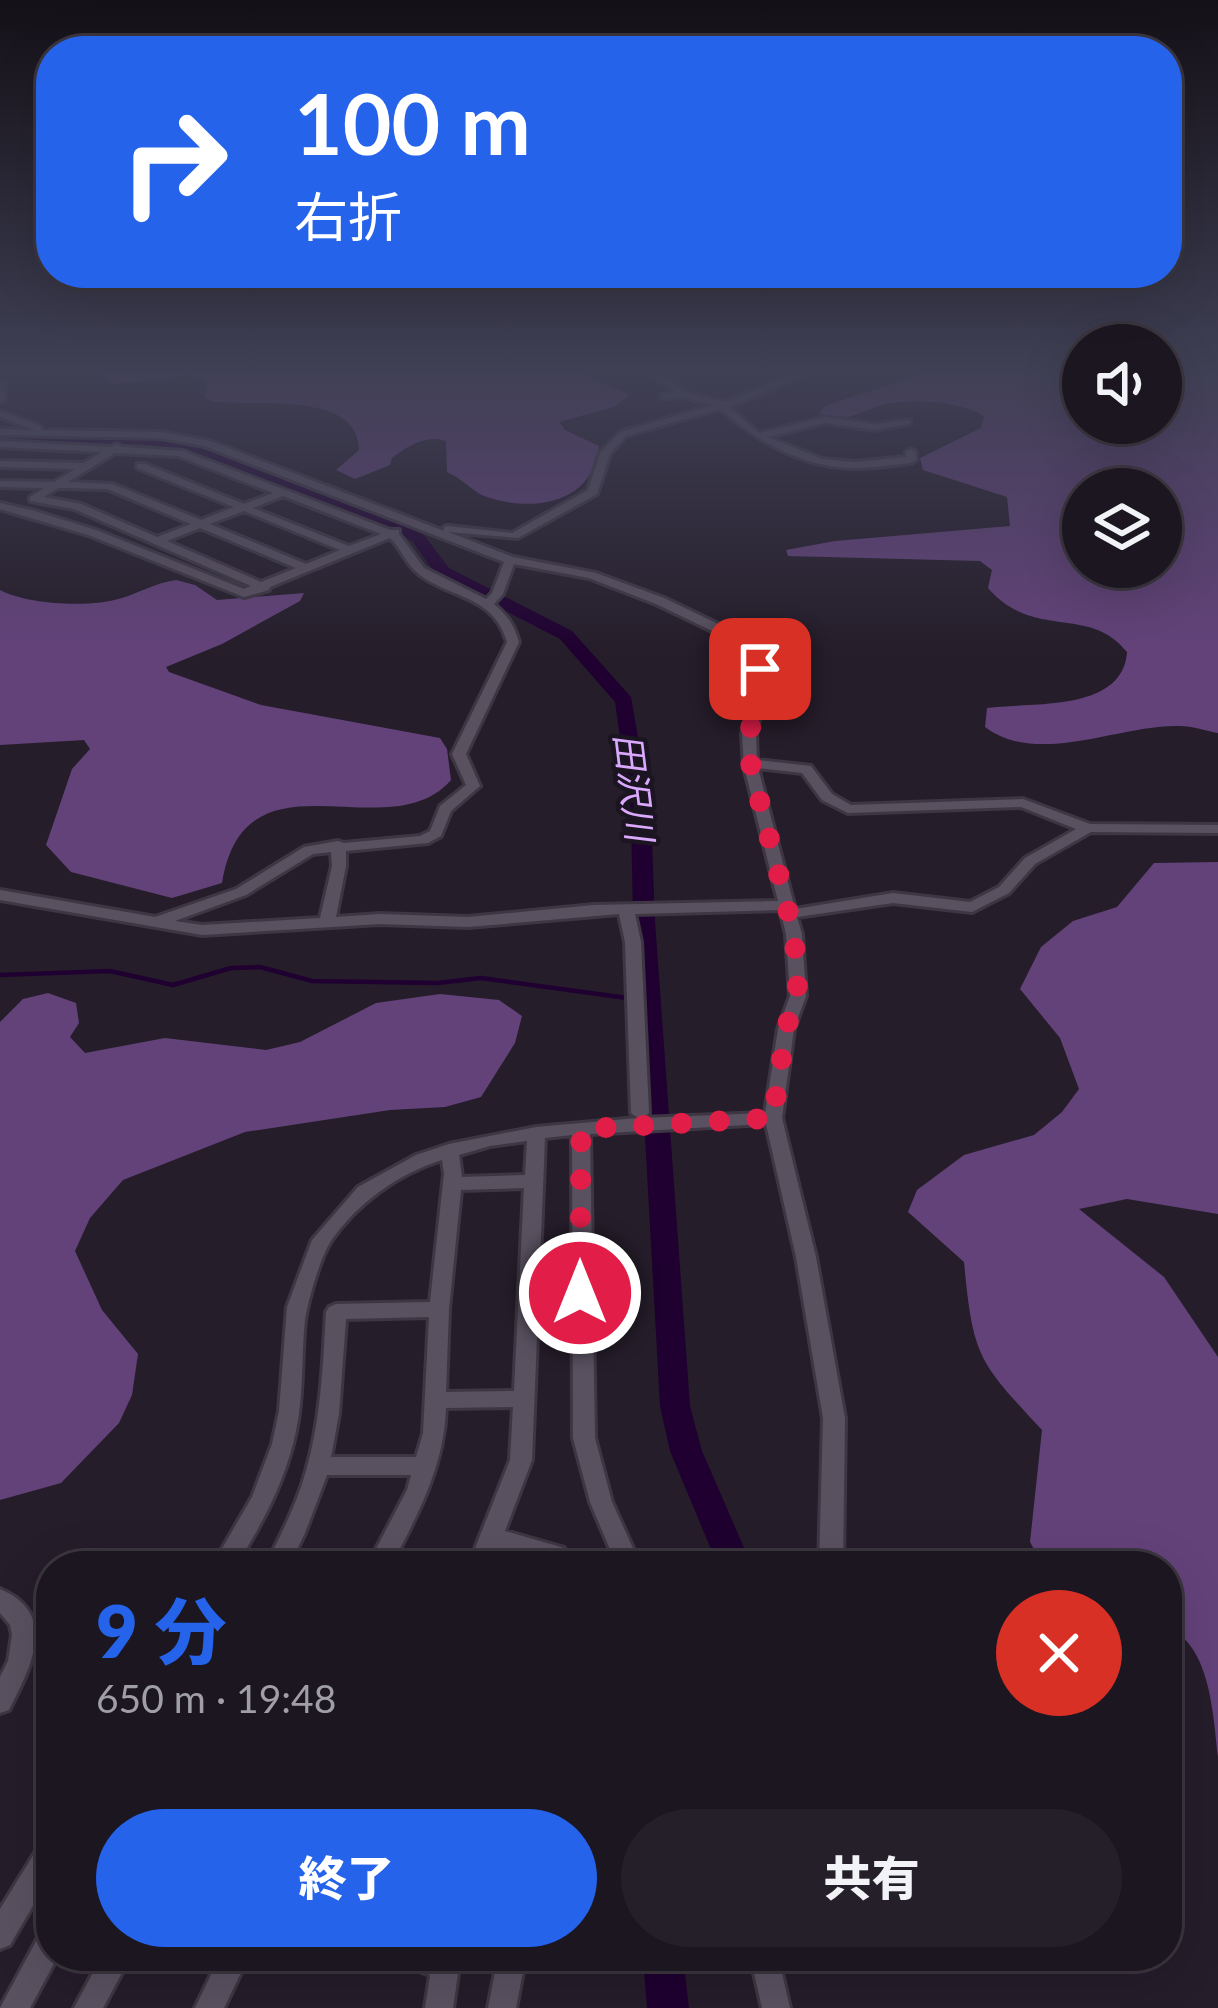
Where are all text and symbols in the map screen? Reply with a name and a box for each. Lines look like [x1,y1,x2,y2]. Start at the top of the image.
text: 100 m [294,72,531,173]
icon: right [96,84,252,240]
text: 右折 [294,184,402,249]
map controls [1062,324,1182,588]
button: sound [1062,324,1182,444]
button: layers [1062,468,1182,588]
pin [709,618,811,720]
icon: arrive [727,636,793,702]
water label: 田沢川 [607,731,664,847]
position arrow [517,1230,643,1356]
text: 9 分 [96,1587,226,1673]
button: close [996,1590,1122,1716]
text: 650 m · 19:48 [96,1675,336,1721]
button: 終了 [96,1809,597,1947]
button: 共有 [621,1809,1122,1947]

